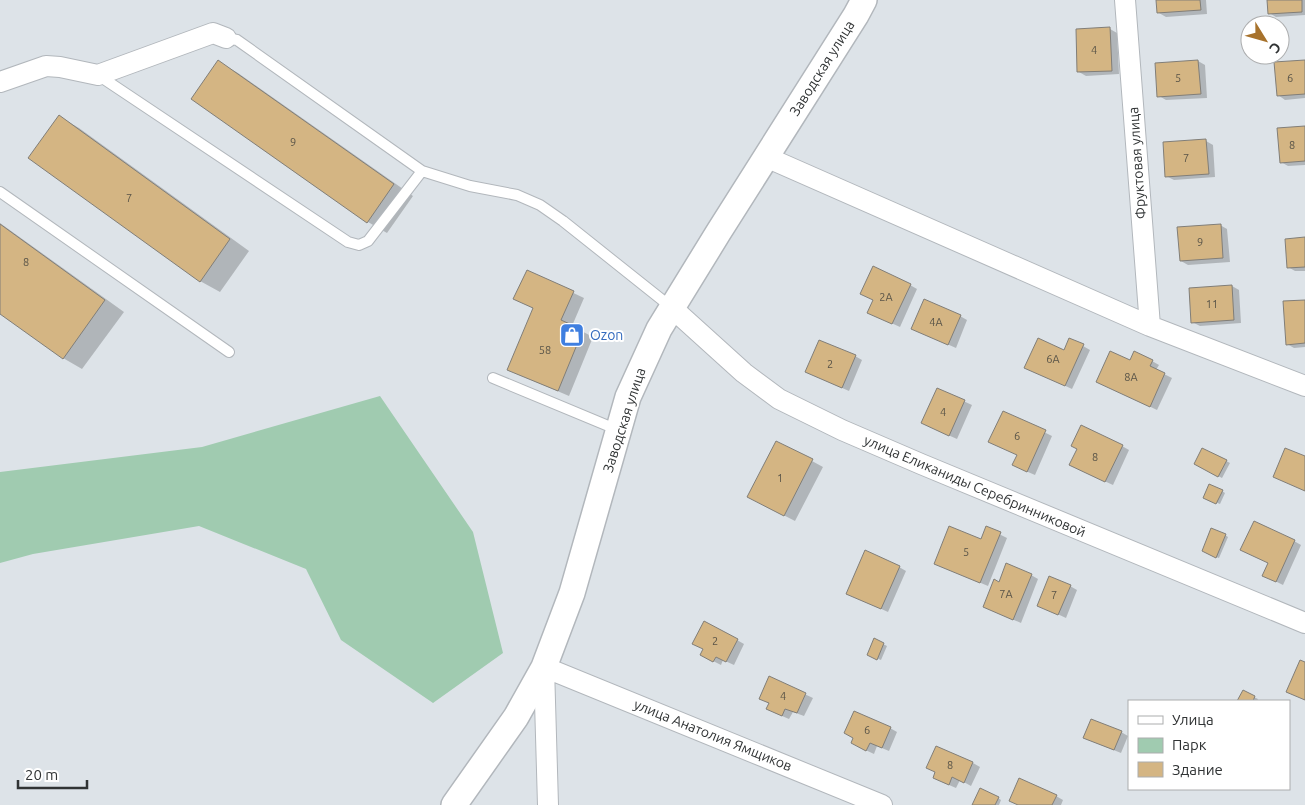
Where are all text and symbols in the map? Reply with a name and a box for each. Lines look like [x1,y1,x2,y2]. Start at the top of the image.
north arrow [1240,15,1290,65]
street label: Заводская улица [786,17,858,119]
text: С [1266,39,1284,56]
house number: 4 [1091,44,1097,56]
house number: 5 [1175,72,1181,84]
house number: 6 [1287,72,1293,84]
street label: Фруктовая улица [1125,106,1149,220]
house number: 9 [290,136,296,148]
house number: 8 [1289,139,1295,151]
house number: 7 [1183,152,1189,164]
house number: 7 [126,192,132,204]
house number: 9 [1197,236,1203,248]
house number: 8 [23,256,29,268]
house number: 2А [879,291,894,303]
house number: 11 [1206,298,1218,310]
house number: 4А [929,316,944,328]
shop icon: Ozon [559,322,585,348]
place label: Ozon [590,327,623,343]
house number: 58 [539,344,551,356]
house number: 6А [1046,353,1061,365]
house number: 2 [827,358,833,370]
street label: Заводская улица [600,366,648,474]
house number: 8А [1124,371,1139,383]
house number: 4 [940,406,946,418]
house number: 6 [1014,430,1020,442]
street label: улица Еликаниды Серебринниковой [862,432,1088,540]
house number: 8 [1092,451,1098,463]
house number: 1 [777,472,783,484]
house number: 5 [963,546,969,558]
house number: 7А [999,588,1014,600]
house number: 7 [1051,589,1057,601]
house number: 2 [712,635,718,647]
house number: 4 [780,690,786,702]
street label: улица Анатолия Ямщиков [632,696,794,774]
legend [1128,700,1290,790]
text: Улица [1172,711,1214,728]
house number: 6 [864,724,870,736]
text: Парк [1172,736,1207,753]
scale bar [18,758,86,790]
house number: 8 [947,759,953,771]
text: Здание [1172,761,1223,778]
text: 20 m [25,766,58,783]

